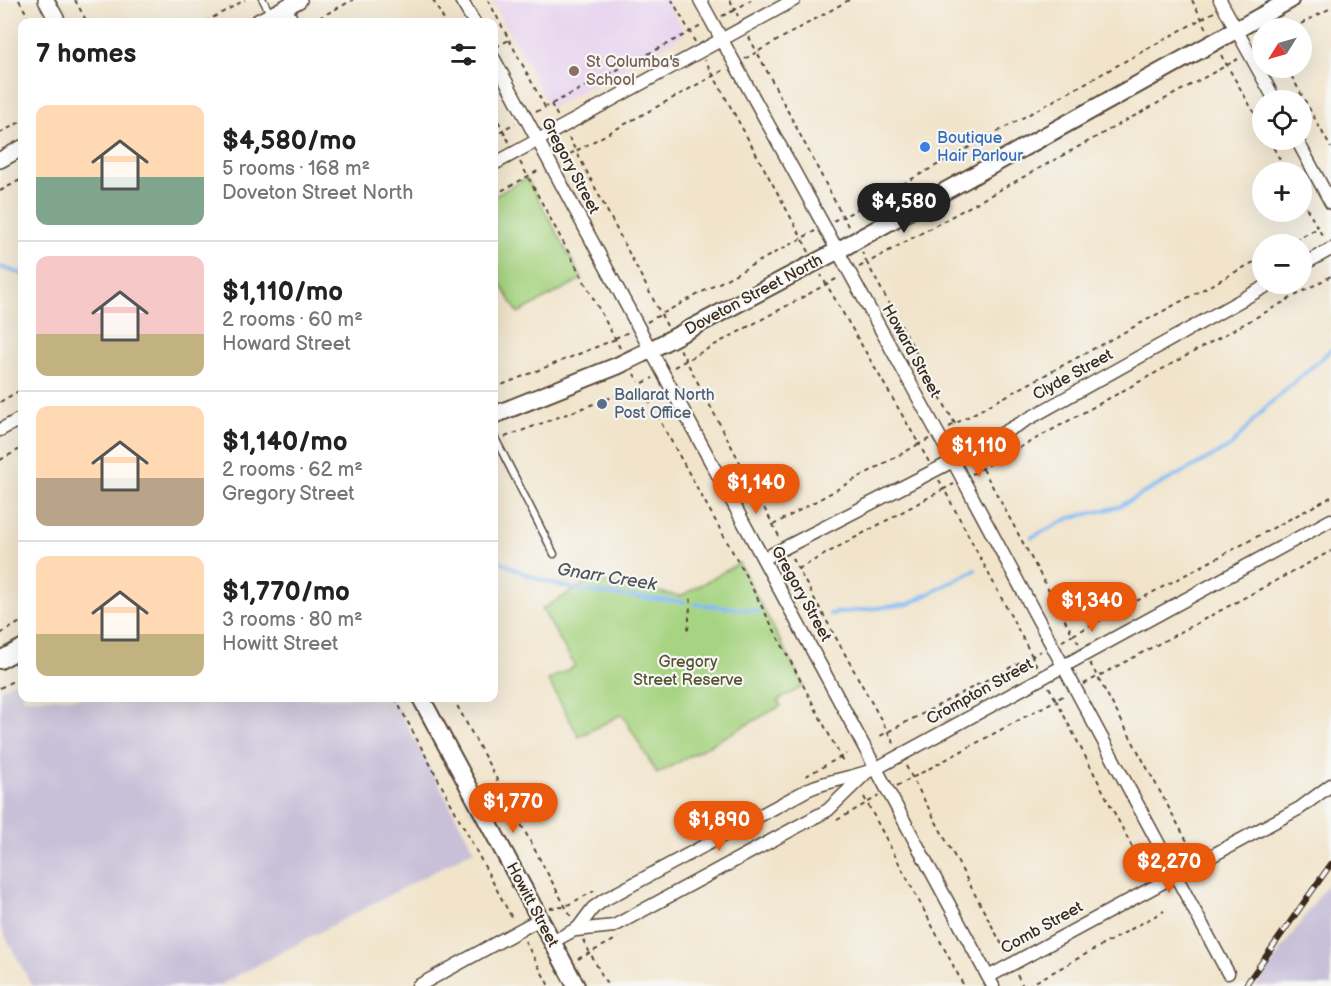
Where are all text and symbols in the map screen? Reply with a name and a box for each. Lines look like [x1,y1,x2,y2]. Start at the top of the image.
north arrow [1252,18,1312,78]
map controls [1252,18,1312,294]
icon: filters [447,38,480,71]
text: 7 homes [36,39,136,70]
place label: St Columba's School [586,53,680,90]
marker: St Columba's School [567,64,581,78]
button: locate [1252,90,1312,150]
street label: Gregory Street [537,115,603,217]
text: $4,580/mo [222,126,356,157]
icon: home [84,129,156,201]
place label: Boutique Hair Parlour [937,129,1023,166]
marker: Boutique Hair Parlour [918,140,932,154]
text: 5 rooms · 168 m² [222,157,370,181]
button: + [1252,162,1312,222]
text: Doveton Street North [222,181,413,205]
pin: $4,580 [855,183,953,234]
text: $4,580 [871,190,937,214]
button: − [1252,234,1312,294]
street label: Doveton Street North [682,251,826,339]
text: $1,110/mo [222,277,343,308]
icon: home [84,280,156,352]
street label: Howard Street [878,301,944,401]
text: 2 rooms · 60 m² [222,308,363,332]
text: Howard Street [222,332,351,356]
street label: Clyde Street [1030,345,1116,405]
place label: Ballarat North Post Office [614,386,715,423]
marker: Ballarat North Post Office [595,397,609,411]
text: $1,140/mo [222,427,347,458]
pin: $1,110 [930,427,1028,478]
icon: home [84,430,156,502]
text: $1,110 [951,434,1007,458]
text: 2 rooms · 62 m² [222,458,363,482]
pin: $1,140 [707,464,805,515]
text: $1,140 [727,471,785,495]
text: Gregory Street [222,482,355,506]
street label: Gregory Street [767,543,835,645]
water label: Gnarr Creek [556,559,659,595]
text: $1,770/mo [222,577,350,608]
icon: home [84,580,156,652]
pin: $1,340 [1043,582,1141,633]
text: $1,340 [1061,589,1123,613]
text: 3 rooms · 80 m² [222,608,363,632]
text: Howitt Street [222,632,338,656]
park label: Gregory Street Reserve [633,653,743,690]
street label: Crompton Street [923,655,1037,729]
pin: $1,770 [464,783,562,834]
text: $1,770 [483,790,543,814]
pin: $1,890 [670,801,768,852]
text: $1,890 [688,808,750,832]
pin: $2,270 [1120,843,1218,894]
text: $2,270 [1137,850,1201,874]
street label: Howitt Street [502,860,562,951]
street label: Comb Street [998,898,1086,958]

